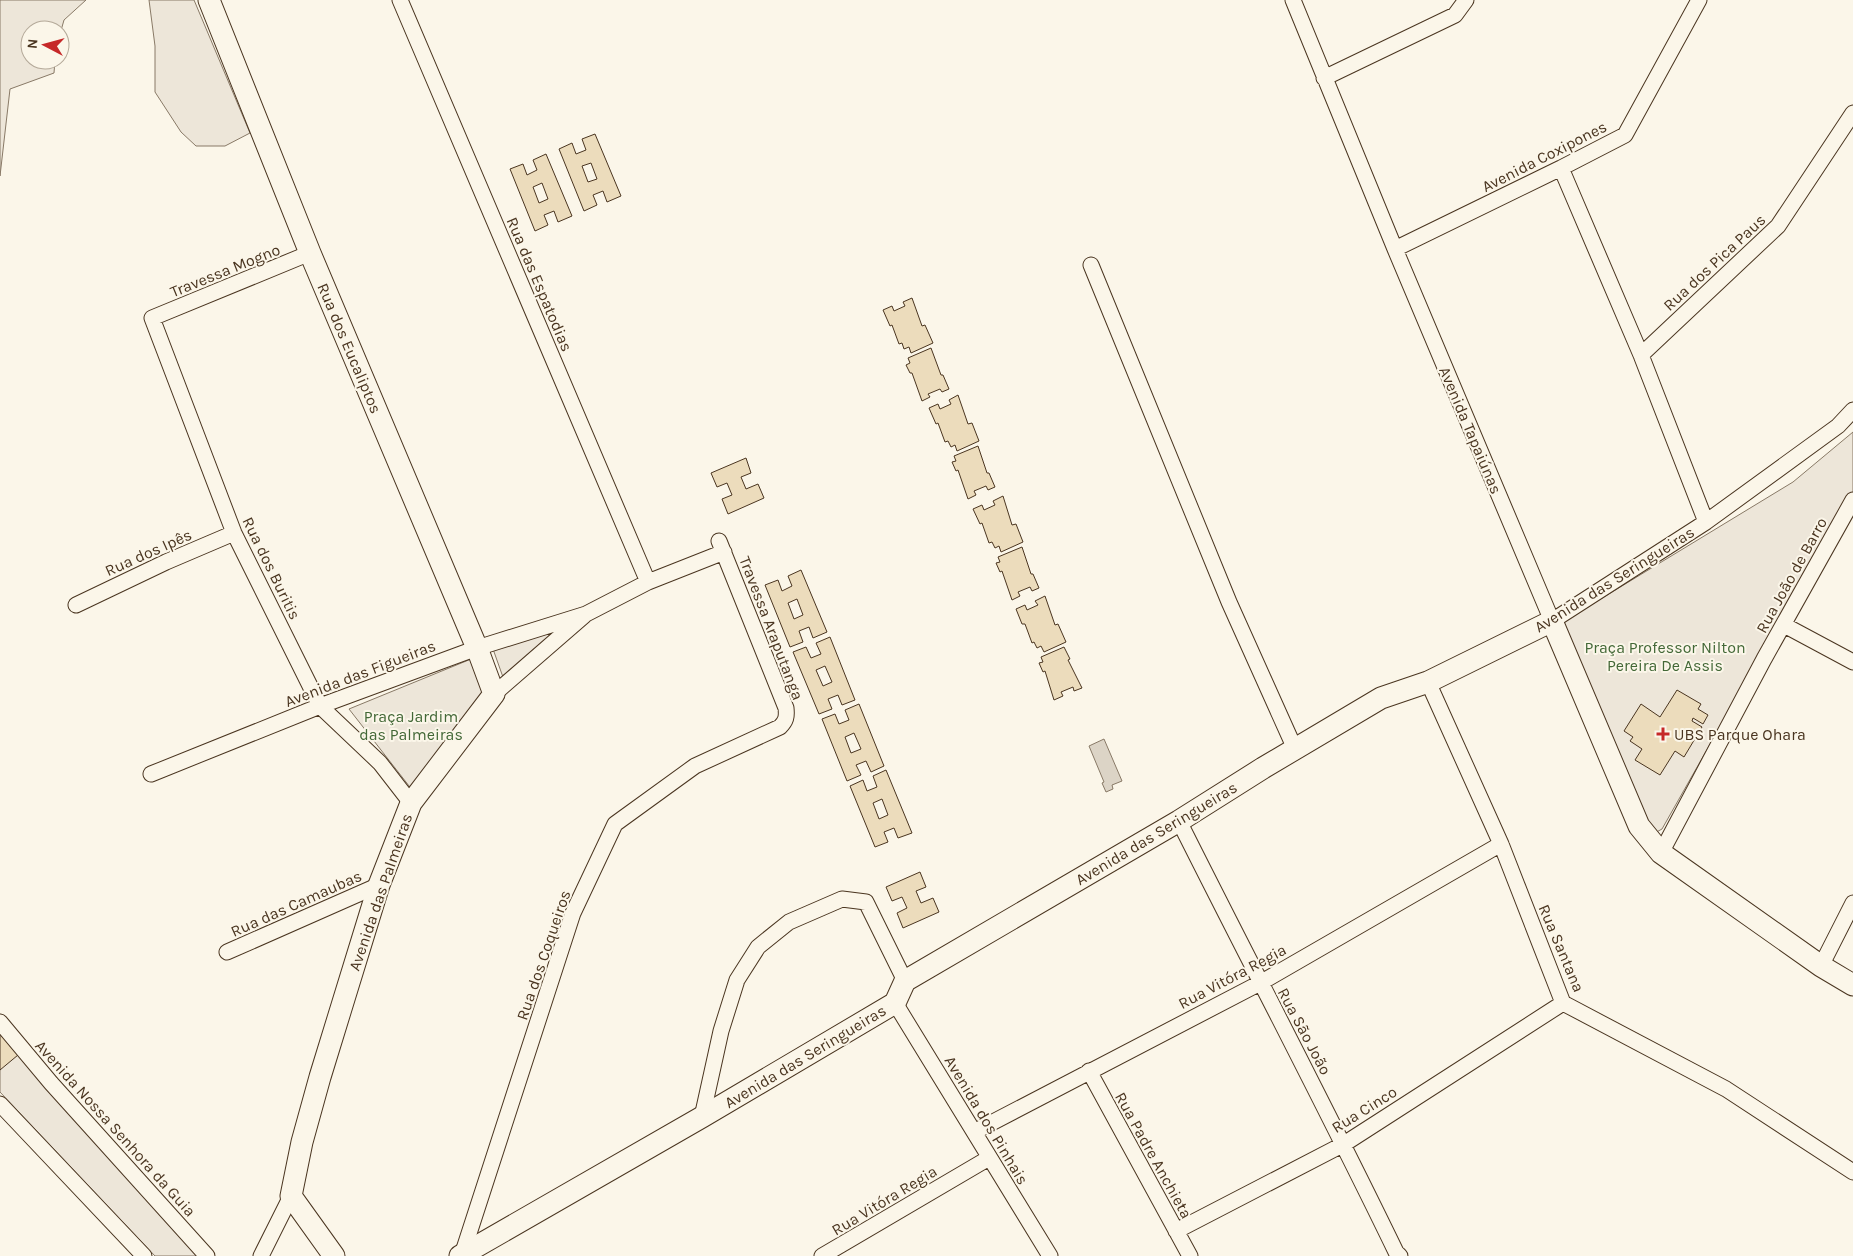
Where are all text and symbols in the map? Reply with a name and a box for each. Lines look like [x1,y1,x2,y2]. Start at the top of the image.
north arrow [20,20,70,70]
text: N [24,38,42,50]
street label: Avenida Coxipones [1479,117,1610,196]
street label: Rua dos Pica Paus [1659,210,1769,315]
street label: Rua das Espatodias [503,214,576,354]
street label: Travessa Mogno [167,240,283,301]
street label: Rua dos Eucaliptos [313,280,386,416]
street label: Avenida Tapaiúnas [1435,364,1506,497]
street label: Rua dos Buritis [238,514,305,623]
street label: Rua João de Barro [1752,514,1831,636]
street label: Avenida das Seringueiras [1531,522,1698,636]
street label: Rua dos Ipês [102,525,195,580]
street label: Travessa Araputanga [735,554,808,703]
street label: Avenida das Figueiras [282,636,438,711]
park label: Praça Professor Nilton Pereira De Assis [1584,638,1746,675]
park label: Praça Jardim das Palmeiras [359,707,463,744]
place label: UBS Parque Ohara [1674,725,1806,744]
marker: UBS Parque Ohara [1656,727,1670,741]
street label: Avenida das Seringueiras [1072,778,1240,889]
street label: Avenida das Palmeiras [345,811,416,973]
street label: Rua das Camaubas [228,866,365,941]
street label: Rua dos Coqueiros [512,888,575,1023]
street label: Rua Santana [1535,901,1589,995]
street label: Rua Vitóra Regia [1175,940,1290,1013]
street label: Rua São João [1274,984,1335,1078]
street label: Avenida das Seringueiras [721,1001,889,1112]
street label: Avenida Nossa Senhora da Guia [31,1036,200,1220]
street label: Avenida dos Pinhais [941,1052,1033,1188]
street label: Rua Cinco [1328,1082,1400,1137]
street label: Rua Padre Anchieta [1111,1089,1196,1222]
street label: Rua Vitóra Regia [828,1161,940,1239]

